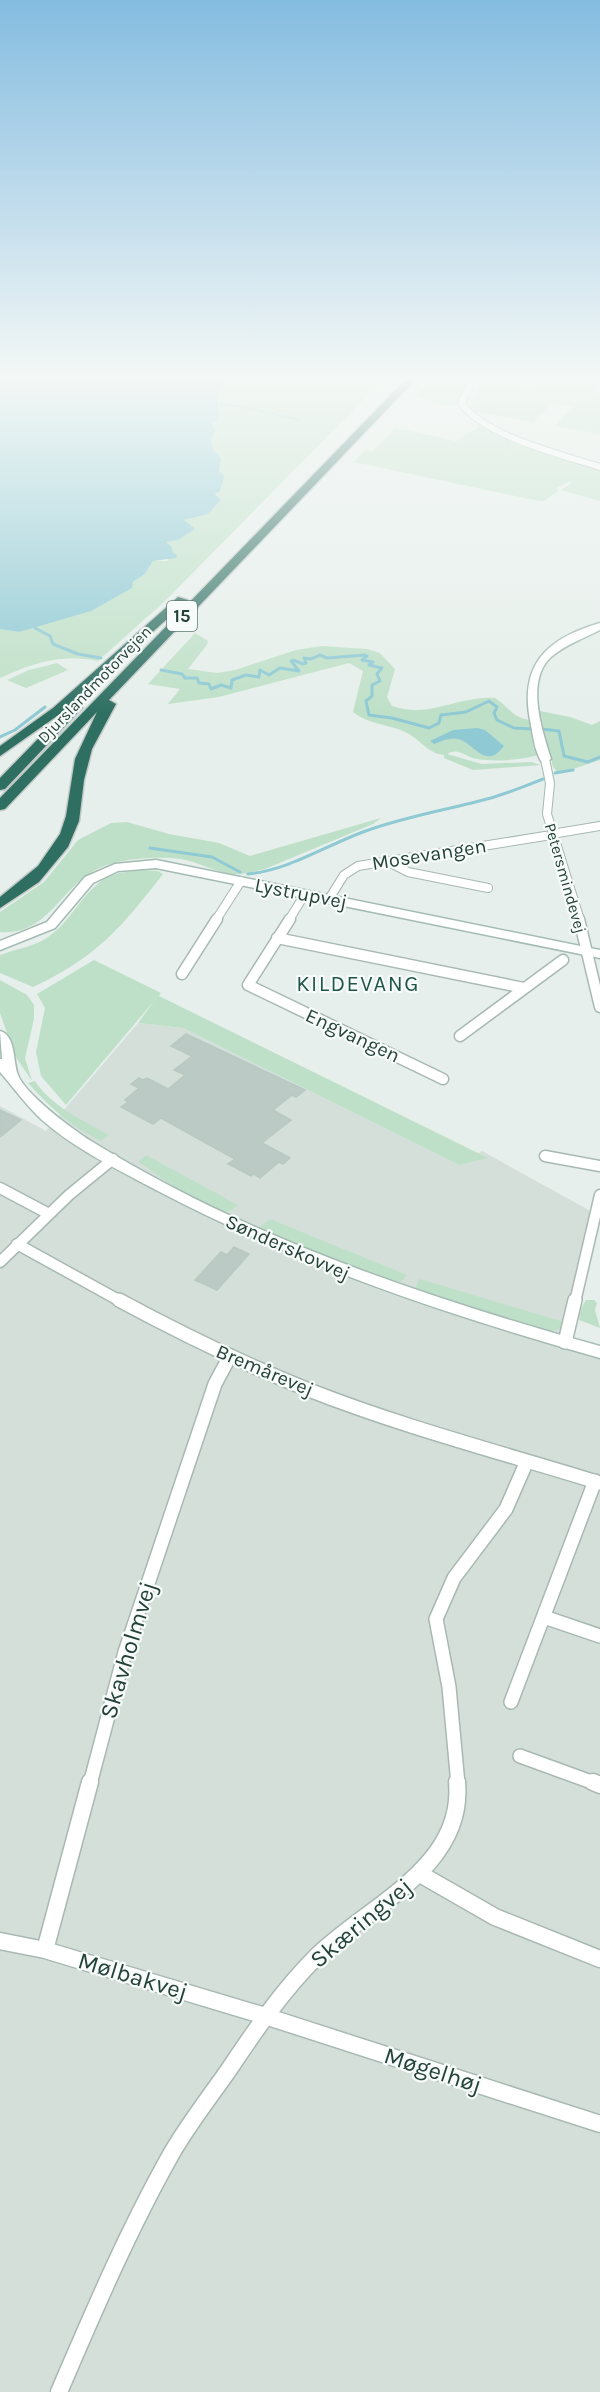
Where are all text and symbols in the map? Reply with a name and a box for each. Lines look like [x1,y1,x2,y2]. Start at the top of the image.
road number: 15 [167,601,197,631]
street label: Djurslandmotorvejen [34,622,155,747]
street label: Petersmindevej [541,821,590,935]
street label: Mosevangen [370,834,488,875]
street label: Lystrupvej [253,873,349,914]
district label: KILDEVANG [296,971,420,997]
street label: Engvangen [302,1004,404,1067]
street label: Sønderskovvej [222,1210,354,1285]
street label: Bremårevej [213,1340,317,1401]
street label: Skavholmvej [94,1578,162,1722]
street label: Skæringvej [304,1872,418,1974]
street label: Mølbakvej [75,1946,191,2006]
street label: Møgelhøj [381,2041,485,2099]

